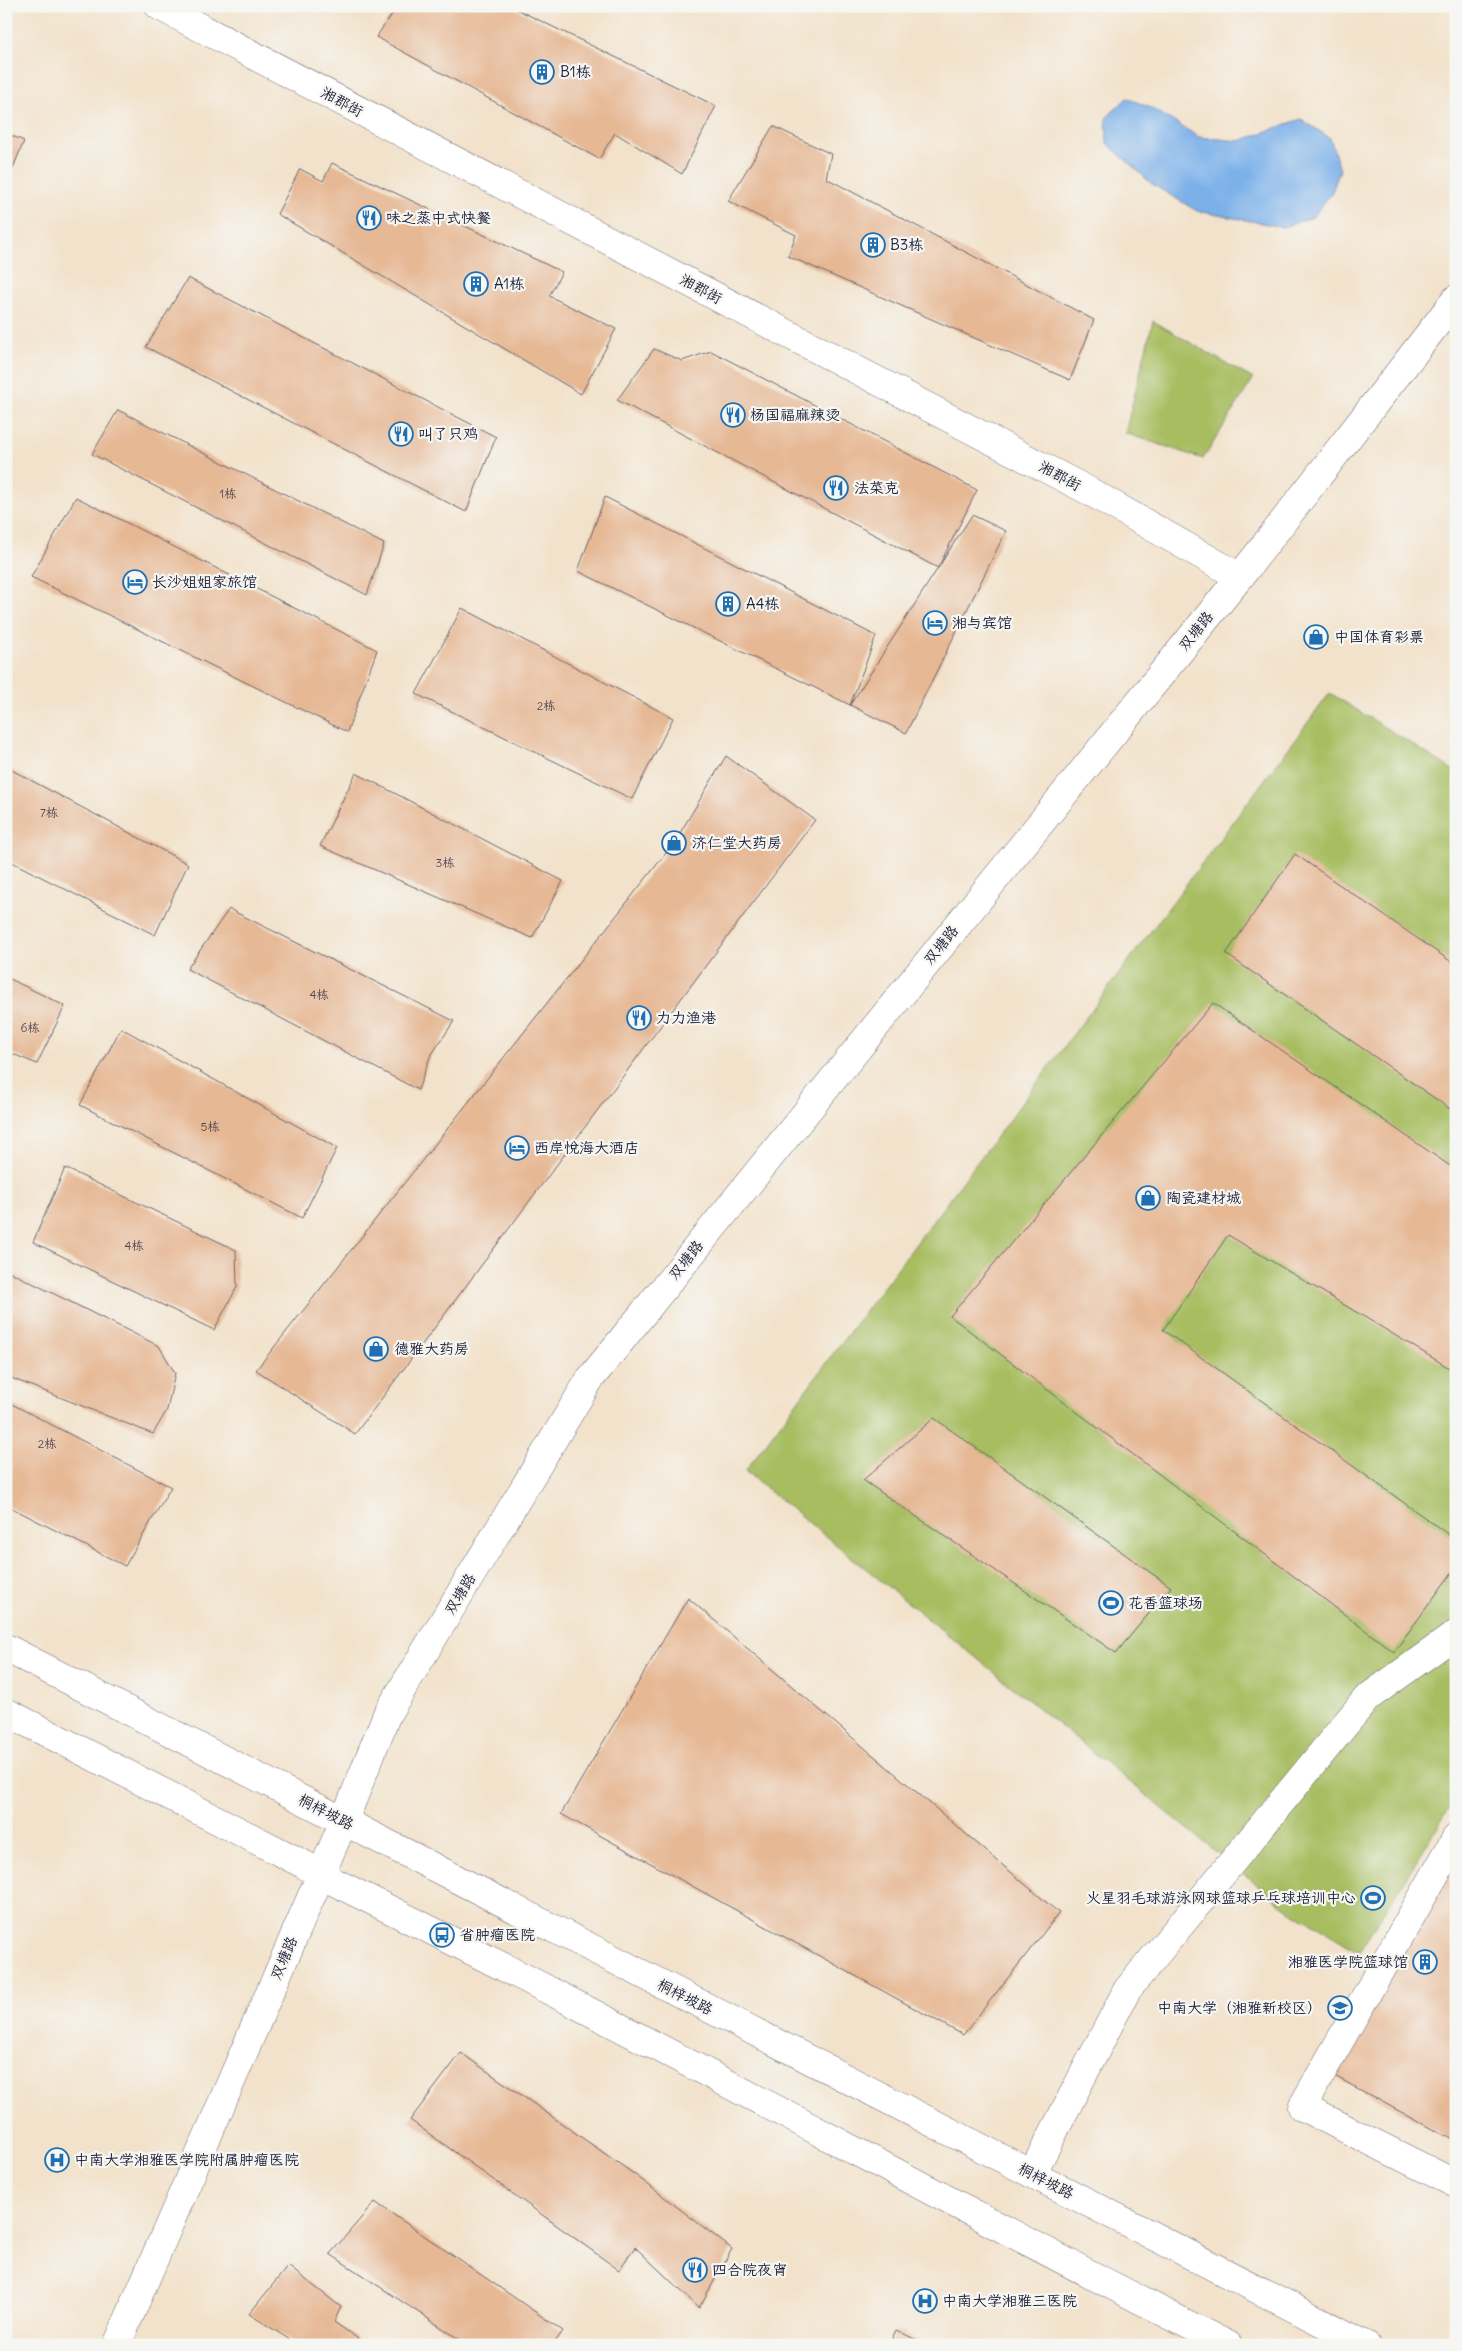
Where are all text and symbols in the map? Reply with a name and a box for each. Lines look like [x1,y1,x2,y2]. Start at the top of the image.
building icon: B1栋 [529,59,555,85]
place label: B1栋 [560,62,591,81]
street label: 湘郡街 [318,83,367,121]
restaurant icon: 味之蒸中式快餐 [356,205,382,231]
place label: 味之蒸中式快餐 [386,208,491,227]
building icon: B3栋 [860,232,886,258]
place label: B3栋 [890,235,923,254]
street label: 湘郡街 [677,270,726,308]
building icon: A1栋 [463,271,489,297]
place label: A1栋 [494,274,524,293]
restaurant icon: 杨国福麻辣烫 [720,402,746,428]
place label: 杨国福麻辣烫 [750,405,840,424]
restaurant icon: 叫了只鸡 [388,421,414,447]
place label: 叫了只鸡 [418,424,478,443]
street label: 湘郡街 [1036,457,1085,495]
restaurant icon: 法菜克 [823,475,849,501]
place label: 法菜克 [854,478,899,497]
house number: 1栋 [220,486,236,501]
hotel icon: 长沙姐姐家旅馆 [122,569,148,595]
place label: 长沙姐姐家旅馆 [152,572,257,591]
building icon: A4栋 [715,591,741,617]
place label: A4栋 [746,594,779,613]
street label: 双塘路 [1174,607,1217,654]
hotel icon: 湘与宾馆 [922,610,948,636]
place label: 湘与宾馆 [952,613,1012,632]
shop icon: 中国体育彩票 [1303,624,1329,650]
place label: 中国体育彩票 [1334,627,1424,646]
house number: 2栋 [537,698,555,713]
house number: 7栋 [40,805,58,820]
shop icon: 济仁堂大药房 [661,830,687,856]
place label: 济仁堂大药房 [692,833,782,852]
house number: 3栋 [436,855,454,870]
street label: 双塘路 [919,921,962,968]
house number: 4栋 [310,987,328,1002]
restaurant icon: 力力渔港 [626,1005,652,1031]
place label: 力力渔港 [656,1008,717,1027]
house number: 6栋 [21,1020,39,1035]
house number: 5栋 [201,1119,219,1134]
hotel icon: 西岸悦海大酒店 [504,1135,530,1161]
place label: 西岸悦海大酒店 [534,1138,639,1157]
shop icon: 陶瓷建材城 [1135,1185,1161,1211]
place label: 陶瓷建材城 [1166,1188,1241,1207]
street label: 双塘路 [664,1236,707,1283]
house number: 4栋 [125,1238,143,1253]
shop icon: 德雅大药房 [363,1336,389,1362]
place label: 德雅大药房 [394,1339,469,1358]
house number: 2栋 [38,1436,56,1451]
street label: 双塘路 [440,1570,479,1618]
sports icon: 花香篮球场 [1098,1590,1124,1616]
place label: 花香篮球场 [1128,1593,1203,1612]
street label: 桐梓坡路 [295,1789,357,1834]
sports icon: 火星羽毛球游泳网球篮球乒乓球培训中心 [1360,1885,1386,1911]
place label: 火星羽毛球游泳网球篮球乒乓球培训中心 [1086,1888,1356,1907]
bus stop icon: 省肿瘤医院 [429,1922,455,1948]
place label: 省肿瘤医院 [460,1925,535,1944]
street label: 双塘路 [266,1933,301,1982]
building icon: 湘雅医学院篮球馆 [1412,1949,1438,1975]
place label: 湘雅医学院篮球馆 [1288,1952,1408,1971]
street label: 桐梓坡路 [654,1974,716,2019]
school or university icon: 中南大学（湘雅新校区） [1327,1995,1353,2021]
place label: 中南大学（湘雅新校区） [1157,1998,1322,2017]
hospital icon: 中南大学湘雅医学院附属肿瘤医院 [44,2147,70,2173]
place label: 中南大学湘雅医学院附属肿瘤医院 [74,2150,299,2169]
street label: 桐梓坡路 [1015,2158,1077,2203]
restaurant icon: 四合院夜宵 [682,2257,708,2283]
place label: 四合院夜宵 [712,2260,787,2279]
hospital icon: 中南大学湘雅三医院 [912,2288,938,2314]
place label: 中南大学湘雅三医院 [942,2291,1077,2310]

